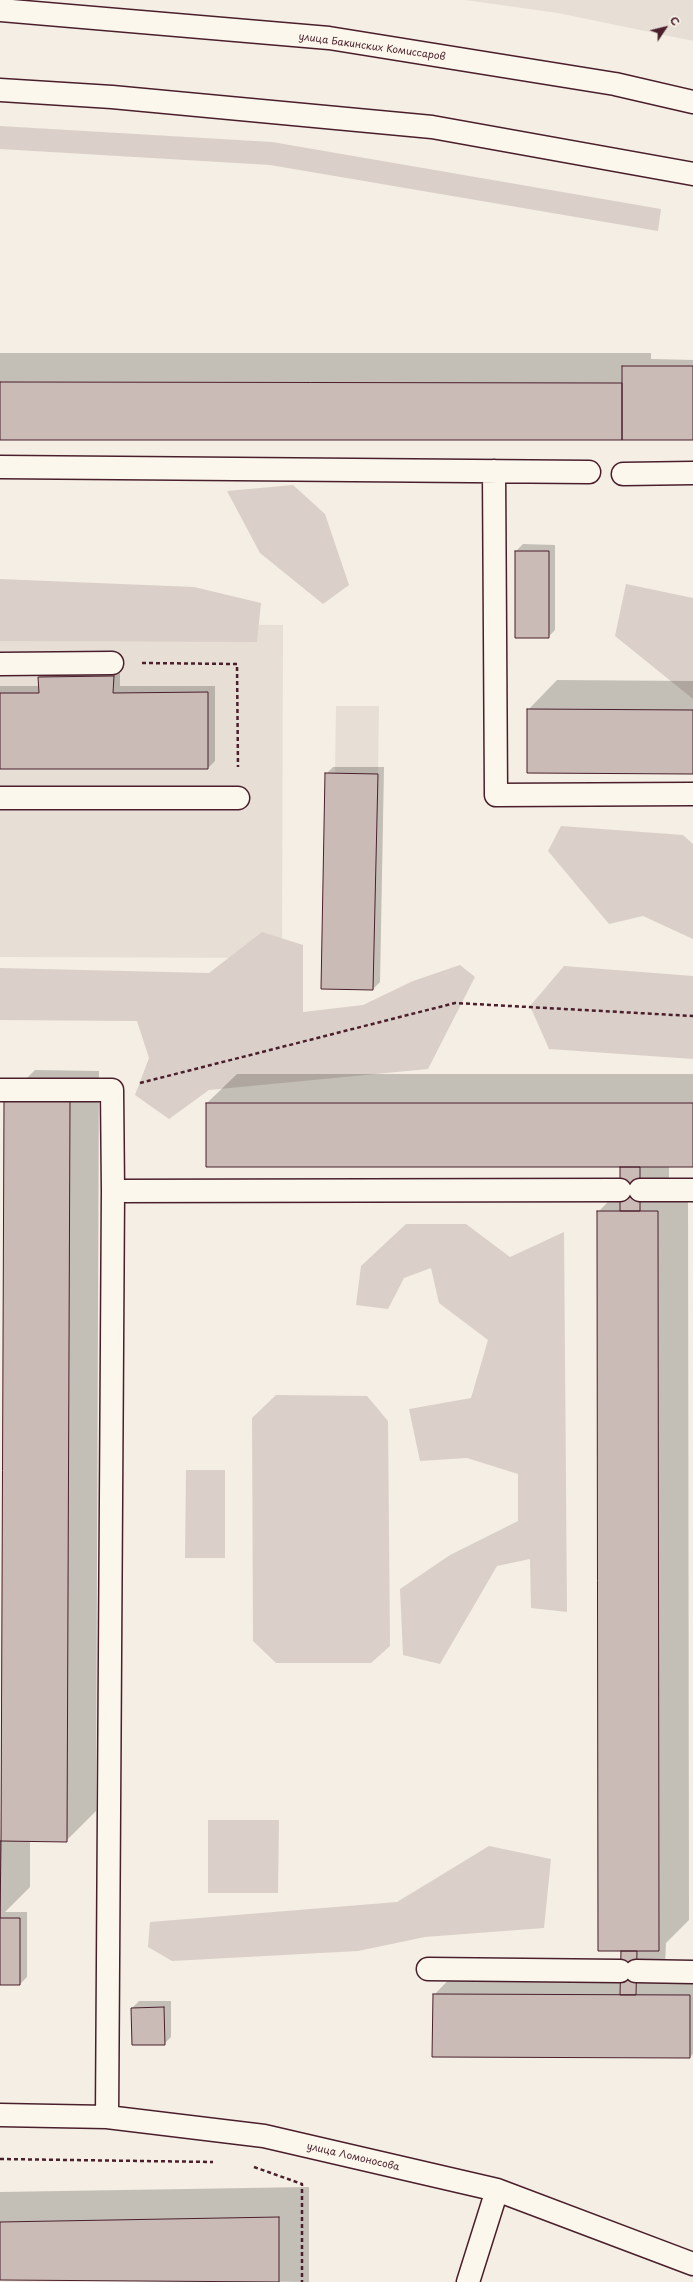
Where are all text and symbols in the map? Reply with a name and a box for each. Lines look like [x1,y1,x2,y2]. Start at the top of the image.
north arrow [645,8,685,48]
text: С [666,13,685,29]
street label: улица Бакинских Комиссаров [298,31,446,63]
street label: улица Ломоносова [305,2140,401,2174]

